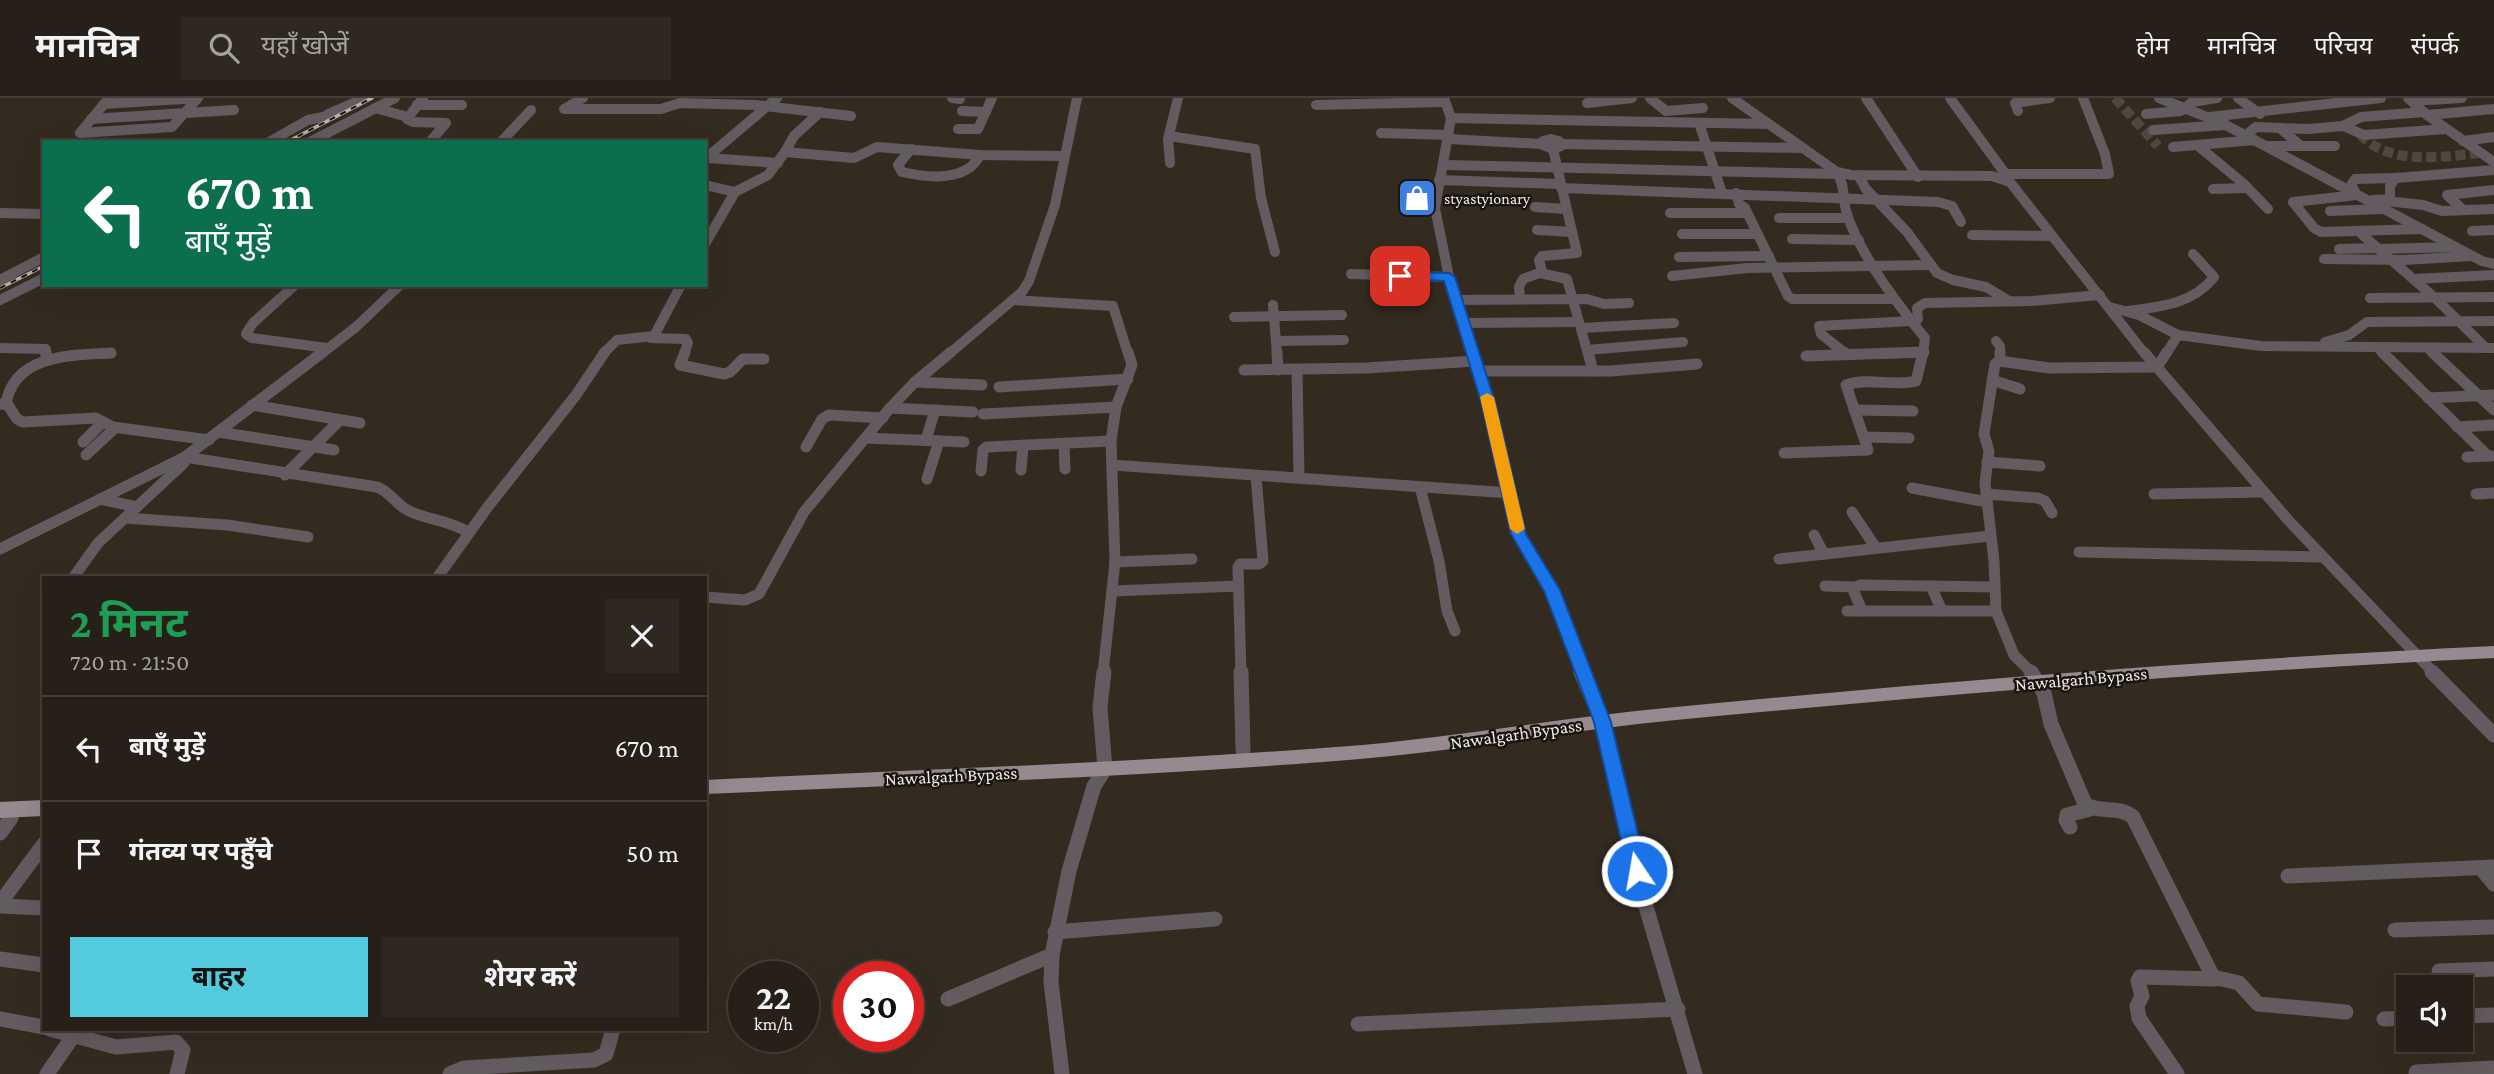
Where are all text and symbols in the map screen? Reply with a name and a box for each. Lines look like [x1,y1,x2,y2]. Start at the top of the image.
search box [181,17,671,80]
text: मानचित्र [35,27,139,64]
icon: search [205,29,243,67]
text: यहाँ खोजें [261,31,349,60]
text: होम [2136,32,2169,59]
text: मानचित्र [2207,32,2276,59]
text: परिचय [2314,32,2373,59]
text: संपर्क [2411,32,2459,59]
text: 670 m [185,165,314,220]
icon: left [70,168,161,259]
shop icon: styastyionary [1396,177,1438,219]
place label: styastyionary [1444,190,1531,208]
text: बाएँ मुड़ें [185,223,272,259]
pin [1370,246,1430,306]
icon: arrive [1381,257,1419,295]
text: 2 मिनट [70,599,188,646]
button: close [605,599,679,673]
text: 720 m · 21:50 [70,649,189,675]
street label: Nawalgarh Bypass [2014,663,2148,695]
street label: Nawalgarh Bypass [1449,715,1583,753]
icon: left [70,730,108,768]
text: बाएँ मुड़ें [129,732,205,761]
text: 670 m [615,734,679,763]
street label: Nawalgarh Bypass [884,763,1018,789]
position arrow [1600,834,1674,908]
icon: arrive [70,835,108,873]
text: गंतव्य पर पहुँचे [129,837,273,866]
text: 50 m [626,839,679,868]
button: बाहर [70,937,368,1017]
button: शेयर करें [382,937,679,1017]
speed limit sign: 30 [833,961,924,1052]
map controls [2396,975,2473,1052]
button: sound [2396,975,2473,1052]
text: 22 [756,978,791,1017]
text: km/h [754,1014,793,1034]

